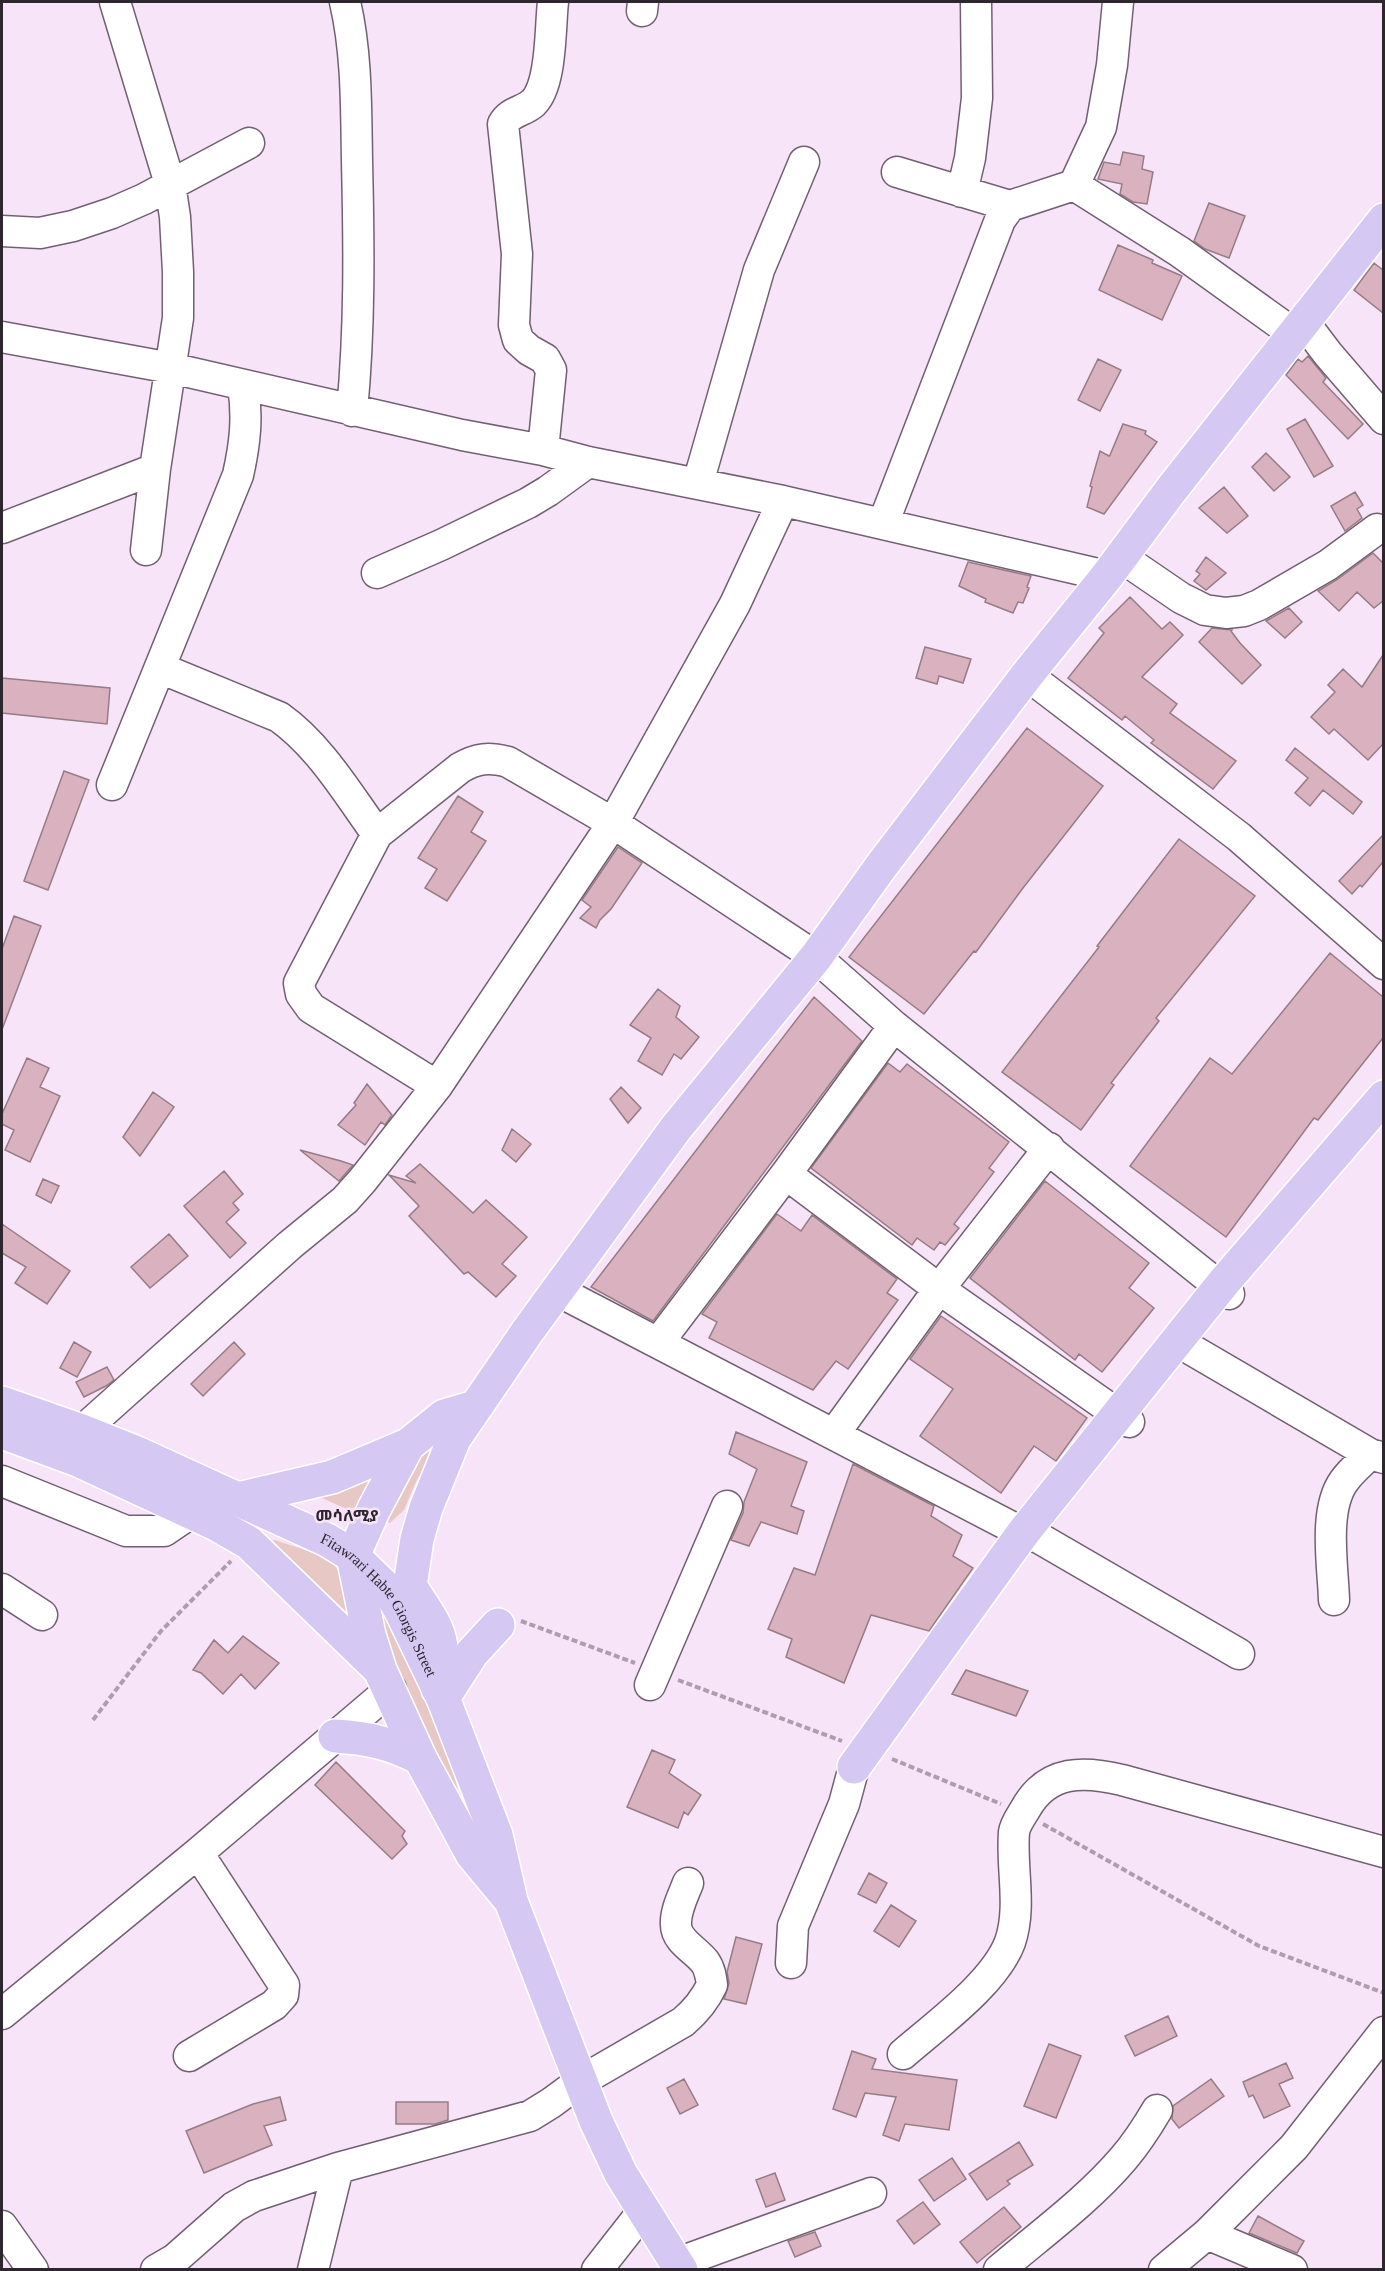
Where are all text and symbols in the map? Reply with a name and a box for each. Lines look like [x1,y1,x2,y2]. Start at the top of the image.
district label: መሳለሚያ [316,1507,379,1524]
street label: Fitawrari Habte Giorgis Street [318,1530,440,1680]

